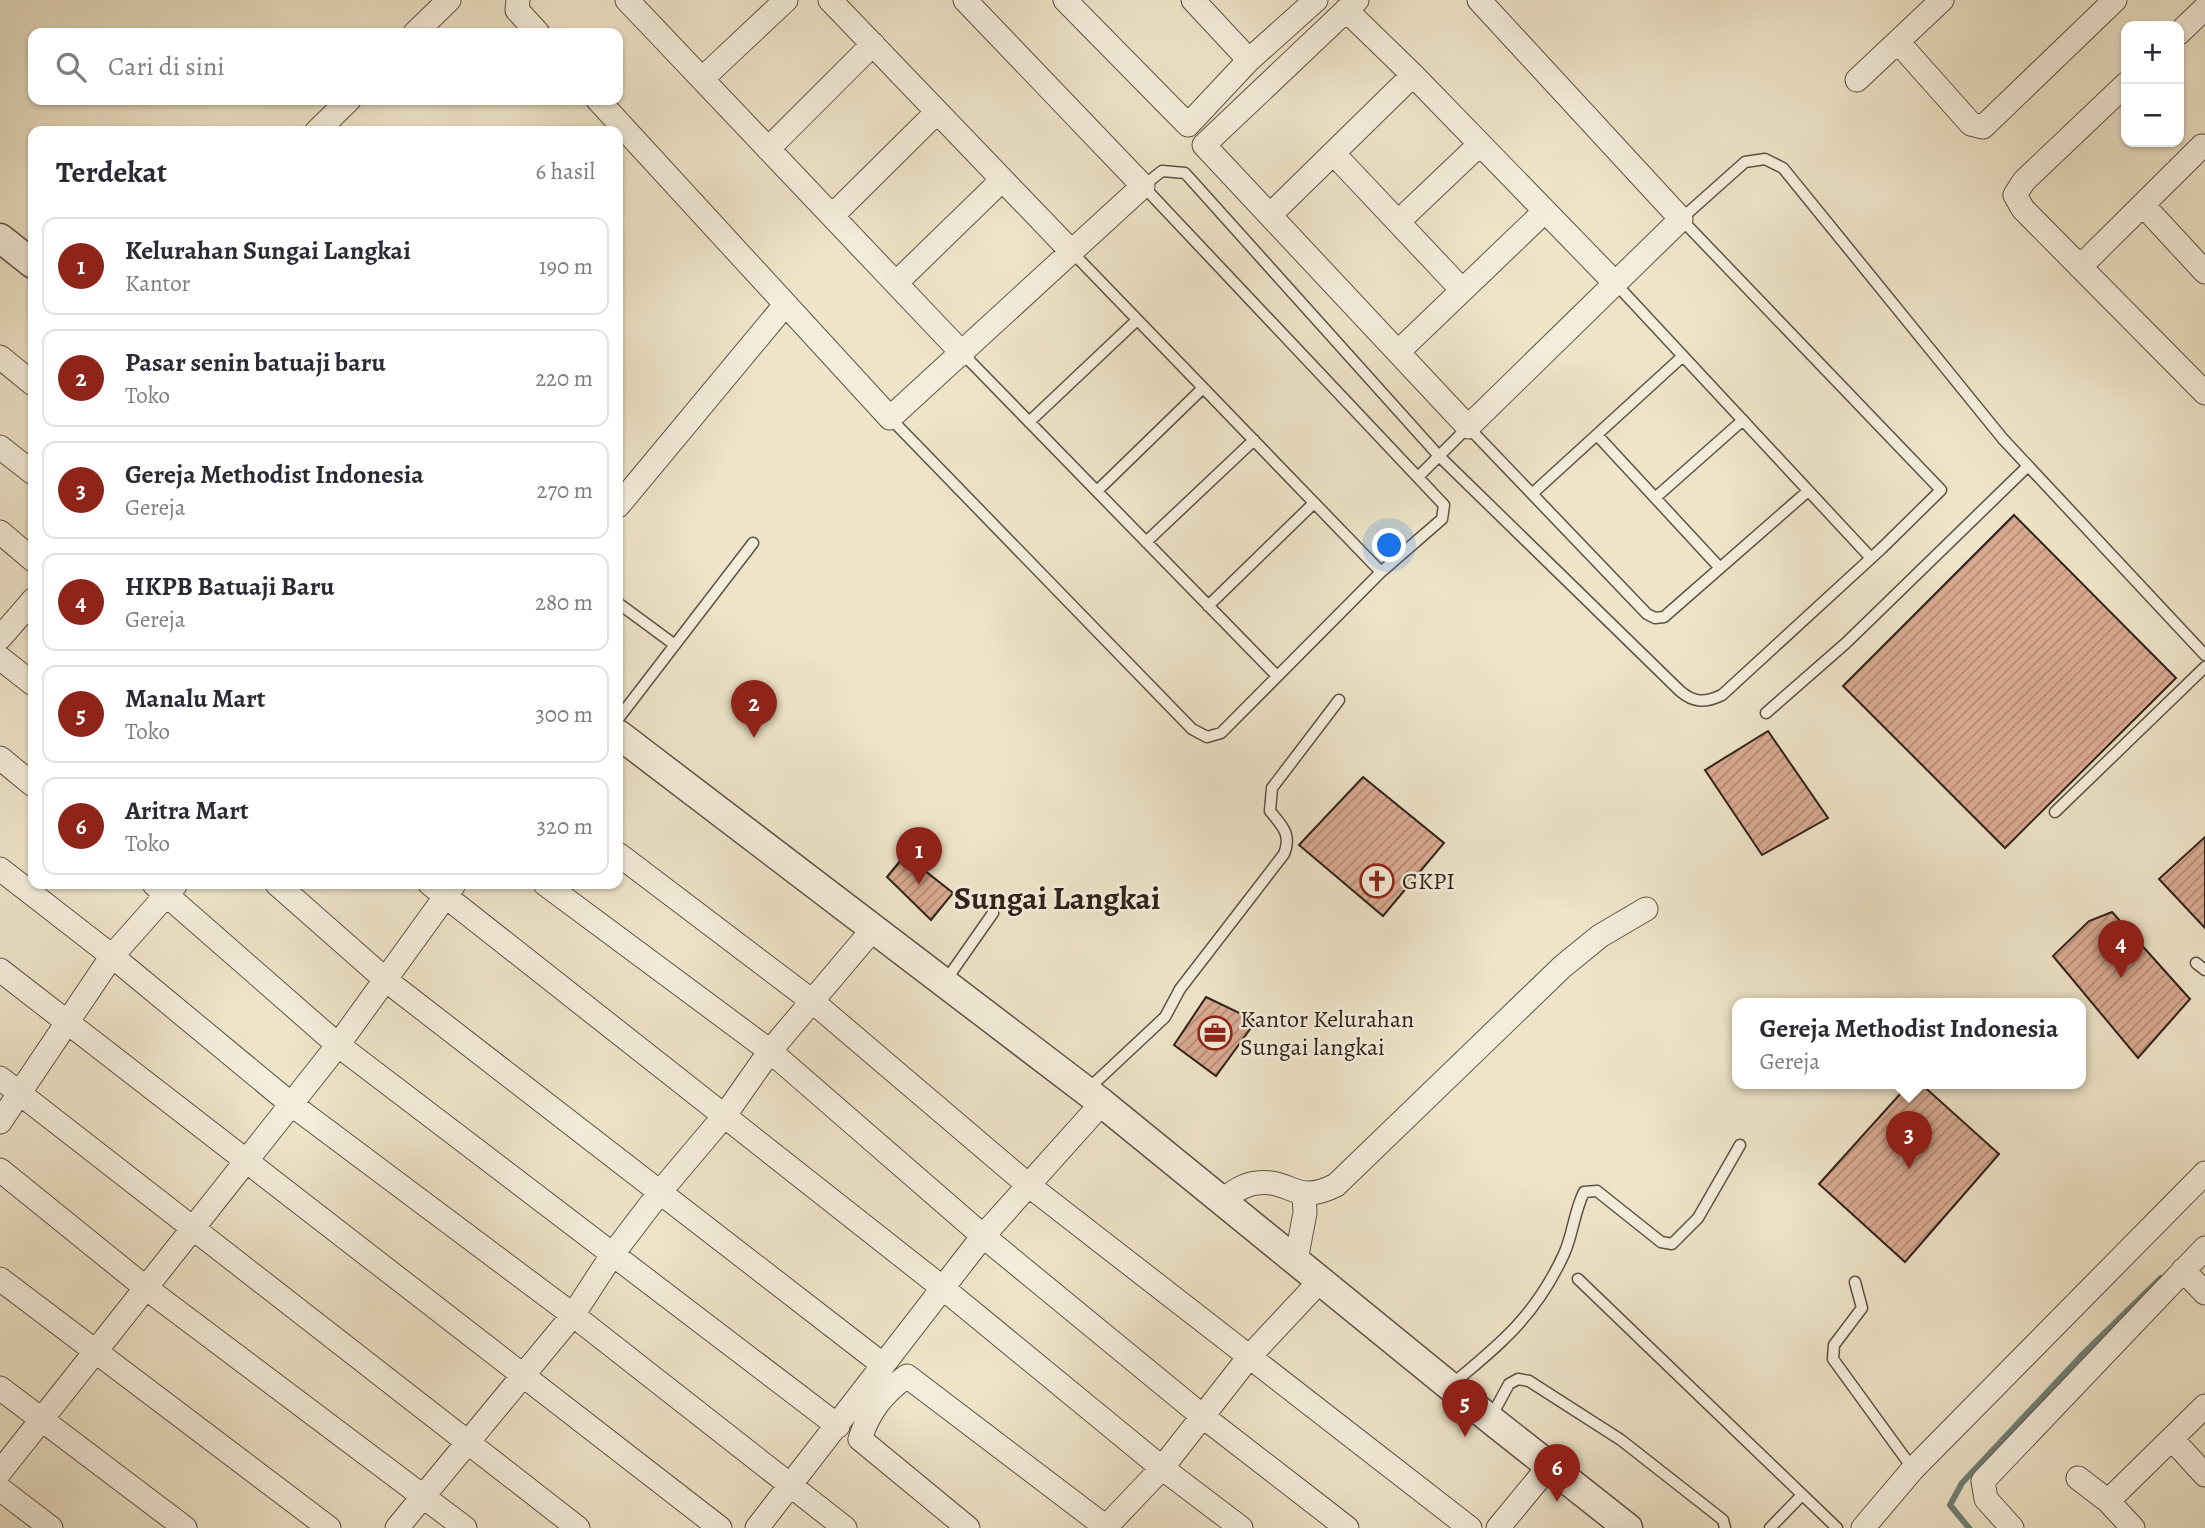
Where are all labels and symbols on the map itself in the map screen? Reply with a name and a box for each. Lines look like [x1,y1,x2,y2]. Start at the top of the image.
your location [1372,528,1406,562]
pin: 2 [731,680,777,738]
pin: 1 [896,827,942,885]
church icon: GKPI [1358,862,1396,900]
place label: GKPI [1402,865,1455,897]
district label: Sungai Langkai [954,876,1160,920]
pin: 4 [2098,920,2144,978]
place label: Kantor Kelurahan Sungai langkai [1240,1003,1414,1063]
office icon: Kantor Kelurahan Sungai langkai [1196,1014,1234,1052]
pin: 3 [1886,1111,1932,1169]
pin: 5 [1442,1379,1488,1437]
pin: 6 [1534,1444,1580,1502]

